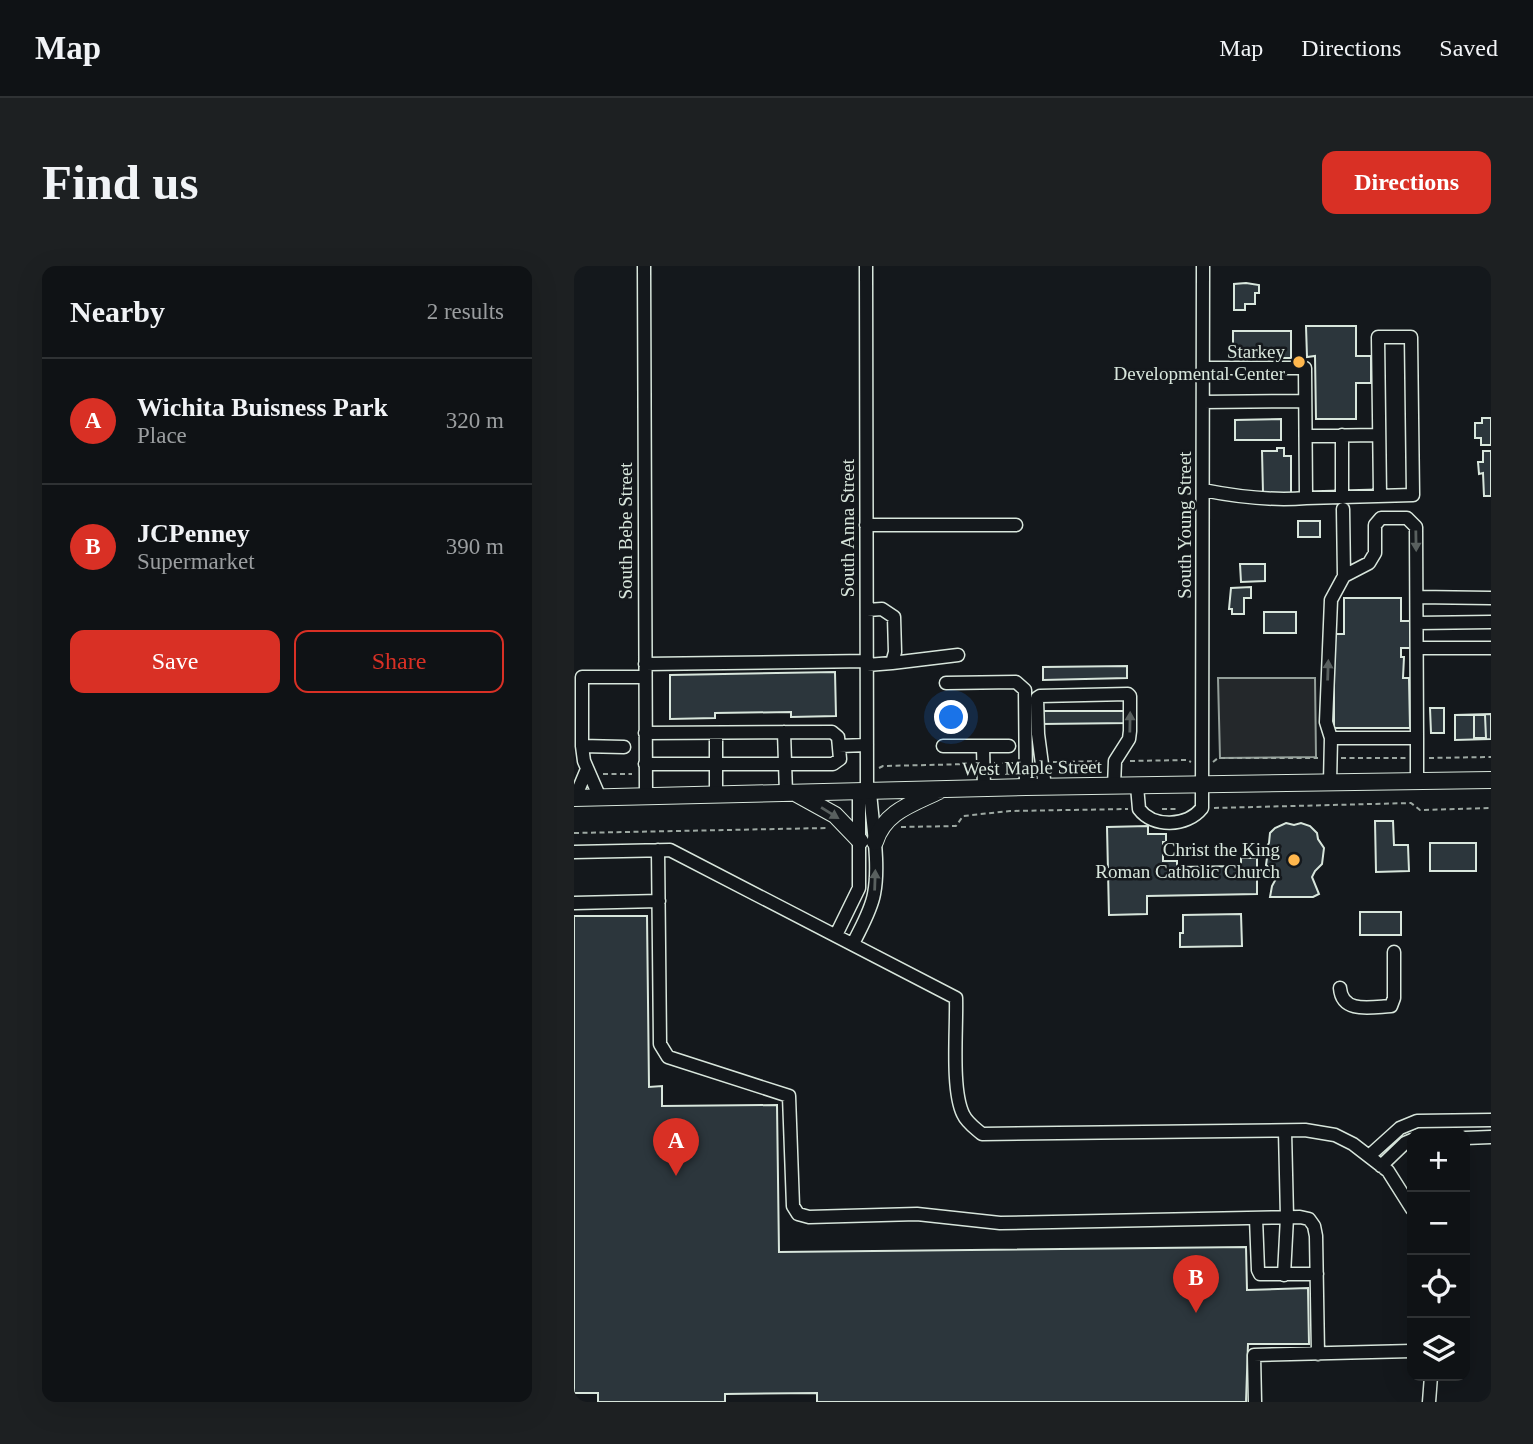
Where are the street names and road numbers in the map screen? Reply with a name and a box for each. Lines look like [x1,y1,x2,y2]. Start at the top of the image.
street label: South Young Street [1174,451,1195,599]
street label: South Anna Street [837,458,858,597]
street label: South Bebe Street [615,462,636,600]
street label: West Maple Street [962,756,1103,779]

